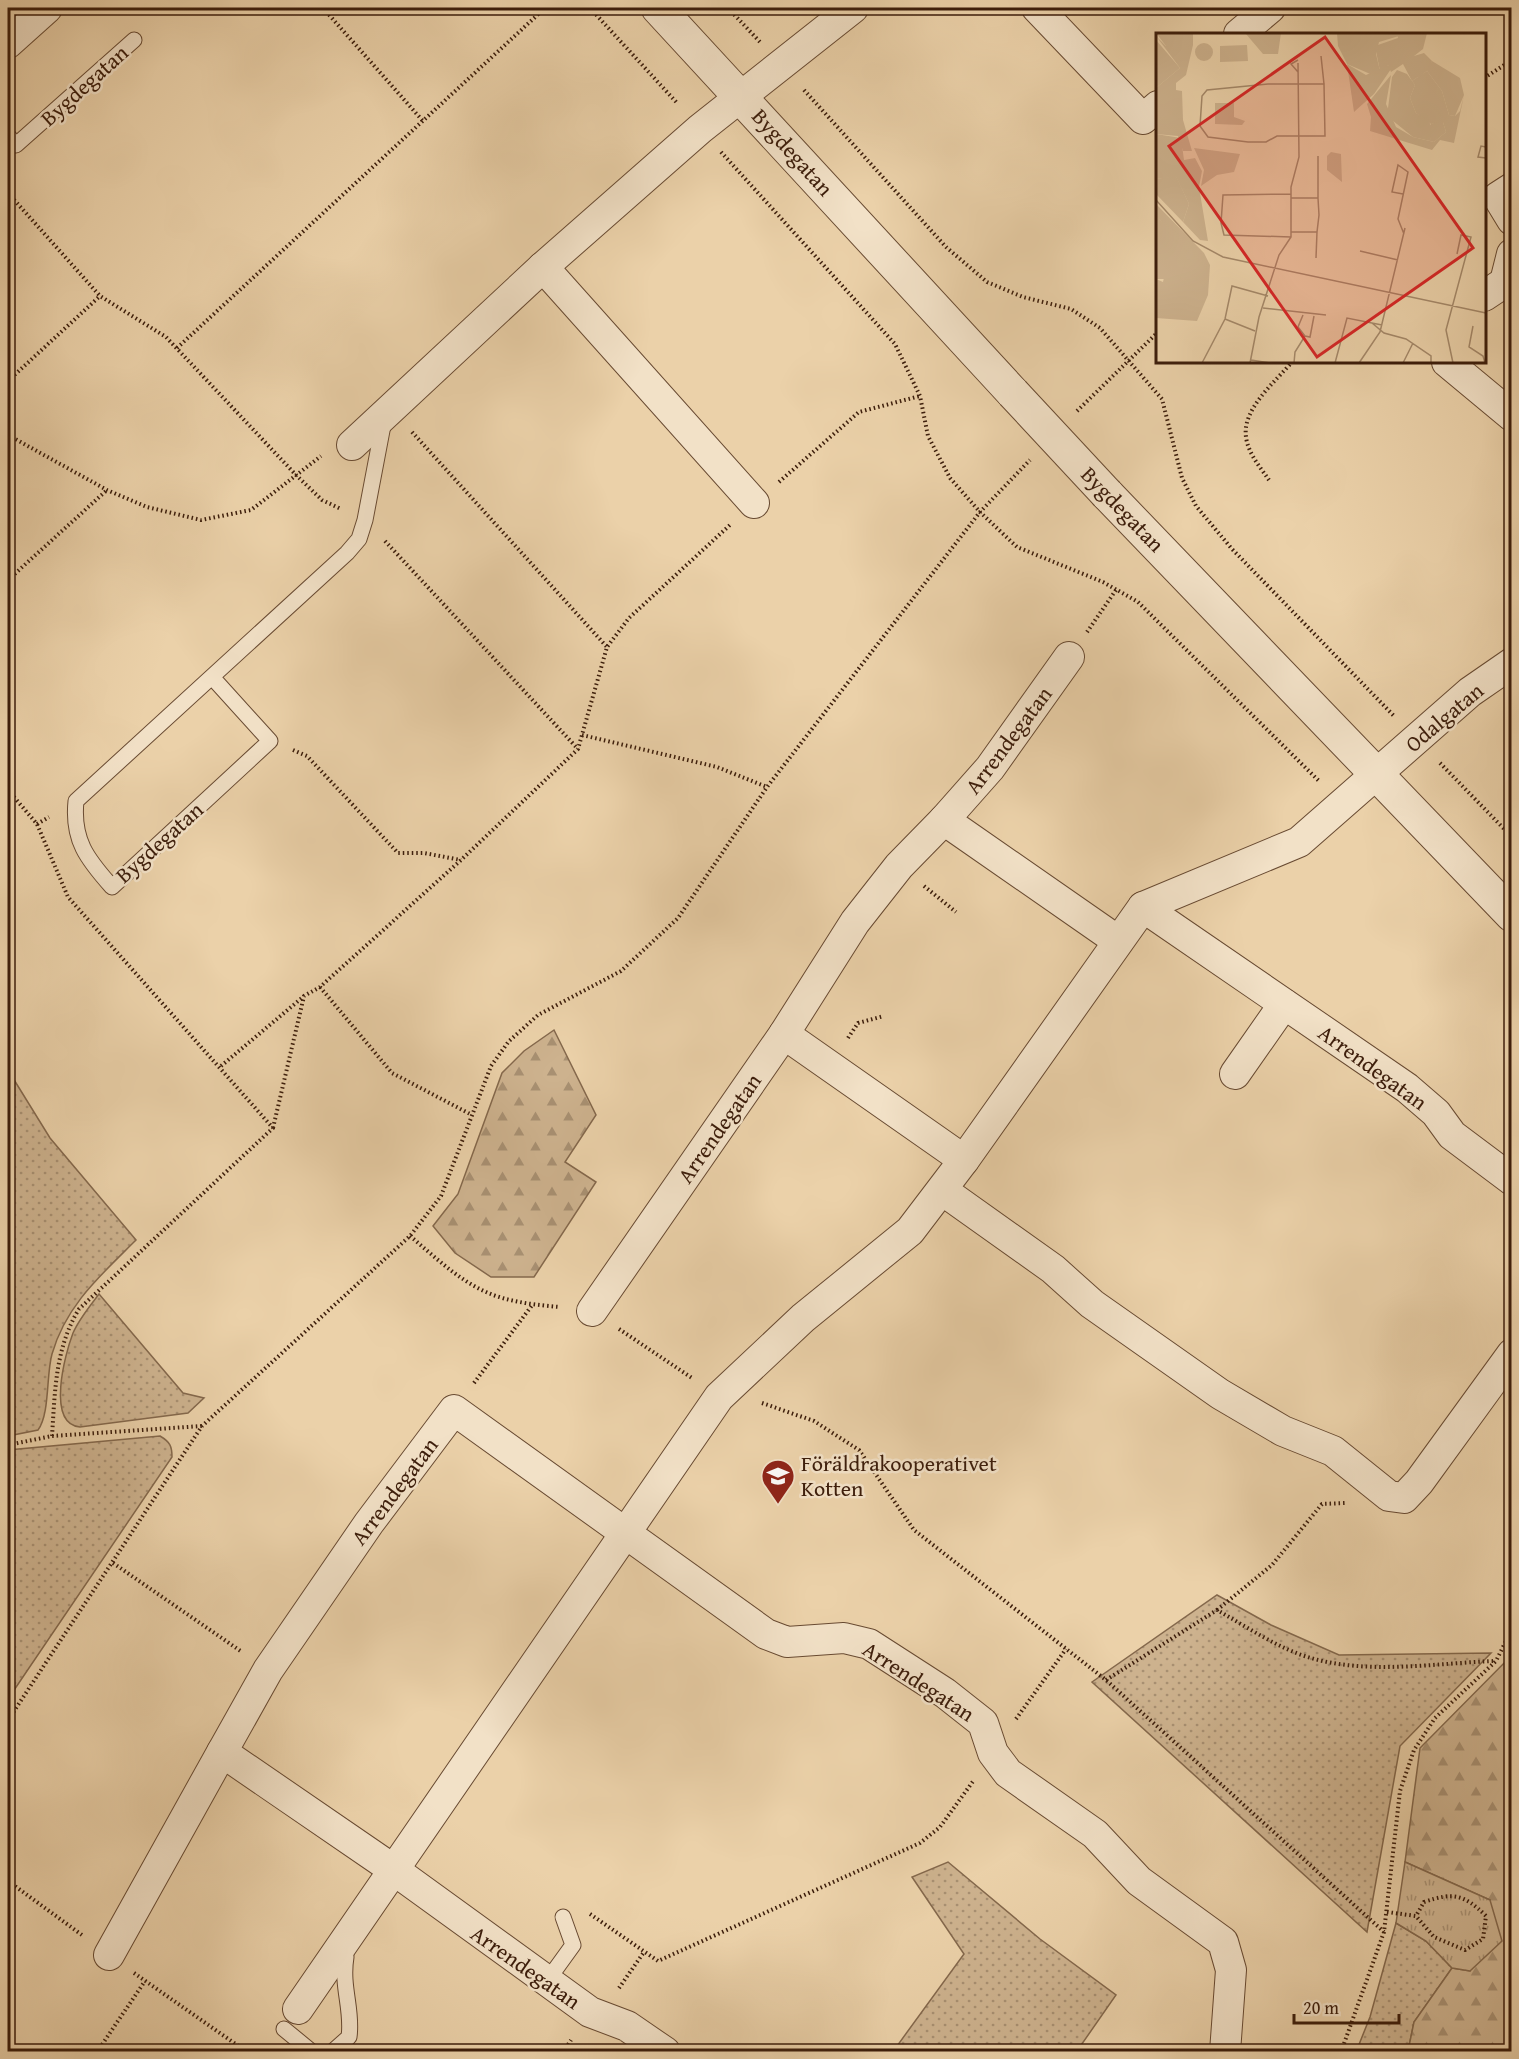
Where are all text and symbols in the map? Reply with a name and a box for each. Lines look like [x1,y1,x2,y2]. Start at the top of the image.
inset map [1156,33,1486,363]
street label: Bygdegatan [33,36,135,133]
street label: Bygdegatan [745,101,842,203]
street label: Bygdegatan [1074,459,1173,560]
street label: Odalgatan [1398,674,1491,759]
street label: Arrendegatan [957,679,1060,801]
street label: Bygdegatan [108,793,210,890]
street label: Arrendegatan [1312,1017,1435,1118]
street label: Arrendegatan [669,1066,769,1190]
street label: Arrendegatan [343,1430,446,1552]
place label: Föräldrakooperativet Kotten [801,1447,997,1504]
school or university icon: Föräldrakooperativet Kotten [760,1458,796,1505]
street label: Arrendegatan [857,1633,982,1730]
street label: Arrendegatan [464,1917,588,2017]
scale bar [1294,1987,1399,2025]
text: 20 m [1303,1994,1339,2021]

